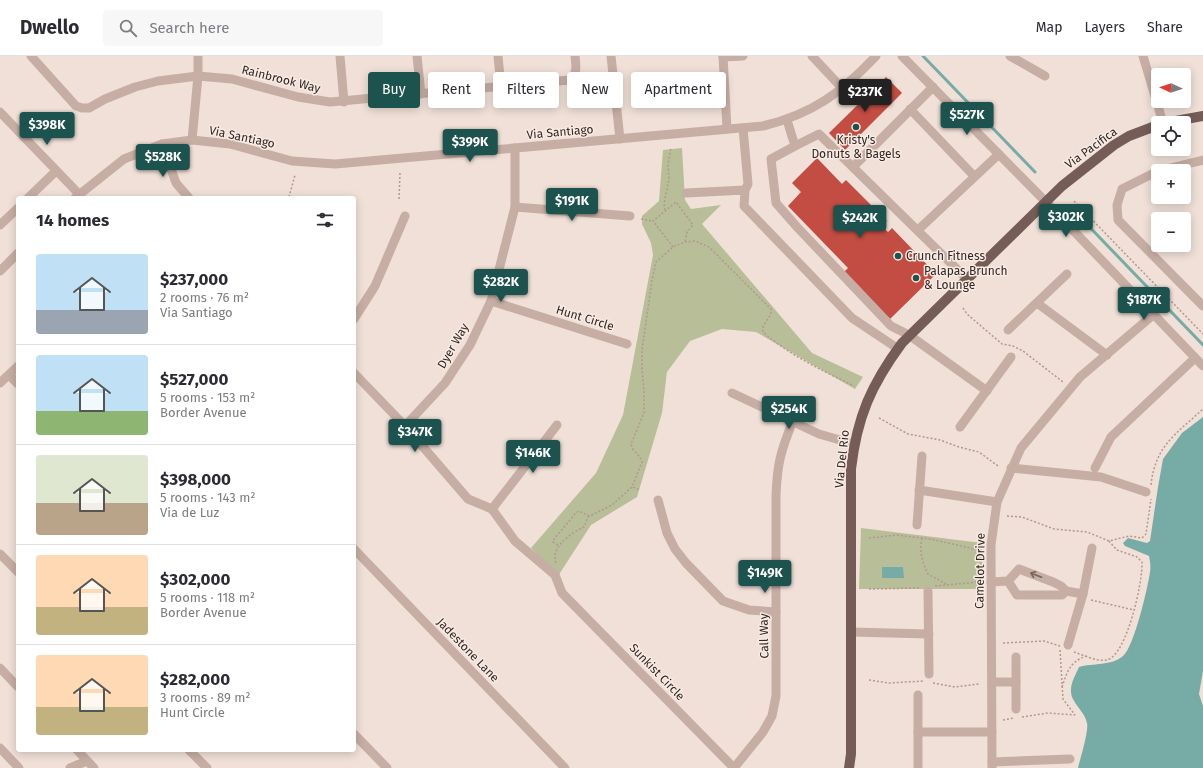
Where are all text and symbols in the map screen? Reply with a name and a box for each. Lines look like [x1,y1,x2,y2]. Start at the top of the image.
search box [103,10,383,46]
text: Dwello [20,16,79,39]
icon: search [117,17,139,39]
text: Search here [149,19,230,37]
text: Map [1036,19,1062,36]
text: Layers [1084,19,1125,36]
text: Share [1147,19,1183,36]
street label: Rainbrook Way [240,62,322,96]
north arrow [1151,68,1191,108]
map controls [1151,68,1191,252]
chip: Buy [368,72,420,108]
chip: Rent [428,72,485,108]
chip: Filters [493,72,559,108]
chip: New [567,72,623,108]
chip: Apartment [631,72,726,108]
pin: $237K [837,79,893,113]
text: $237K [848,84,882,99]
pin: $527K [939,102,995,136]
text: $527K [950,107,984,122]
pin: $398K [19,112,75,146]
button: locate [1151,116,1191,156]
text: $398K [29,117,65,132]
street label: Via Santiago [526,122,594,142]
marker: Kristy's Donuts & Bagels [851,122,861,132]
street label: Via Santiago [208,123,276,151]
street label: Via Pacifica [1062,124,1120,172]
pin: $399K [442,129,498,163]
place label: Kristy's Donuts & Bagels [811,133,901,161]
text: $399K [452,134,488,149]
pin: $528K [135,144,191,178]
text: $528K [145,149,181,164]
button: + [1151,164,1191,204]
pin: $191K [544,188,600,222]
text: $191K [555,193,589,208]
pin: $302K [1038,204,1094,238]
pin: $242K [832,205,888,239]
icon: filters [314,209,336,231]
text: $302K [1048,209,1084,224]
text: 14 homes [36,210,109,231]
text: $242K [842,210,878,225]
button: − [1151,212,1191,252]
place label: Crunch Fitness [906,249,985,263]
marker: Crunch Fitness [893,251,903,261]
place label: Palapas Brunch & Lounge [924,264,1008,292]
text: $237,000 [160,269,228,290]
pin: $282K [473,269,529,303]
icon: home [68,270,116,318]
marker: Palapas Brunch & Lounge [911,273,921,283]
text: $282K [483,274,519,289]
pin: $187K [1116,287,1172,321]
text: 2 rooms · 76 m² [160,290,249,305]
text: $187K [1127,292,1161,307]
street label: Hunt Circle [554,303,616,333]
text: Via Santiago [160,305,233,320]
street label: Dyer Way [435,321,472,371]
text: $527,000 [160,369,228,390]
icon: home [68,371,116,419]
text: 5 rooms · 153 m² [160,390,255,405]
pin: $254K [761,396,817,430]
text: $254K [771,401,807,416]
text: Border Avenue [160,405,247,420]
pin: $347K [387,419,443,453]
text: $347K [397,424,433,439]
street label: Via Del Rio [832,429,852,489]
pin: $146K [505,440,561,474]
text: $146K [515,445,551,460]
text: $398,000 [160,469,231,490]
icon: home [68,471,116,519]
text: 5 rooms · 143 m² [160,490,256,505]
text: Via de Luz [160,505,219,520]
street label: Camelot Drive [972,533,988,609]
pin: $149K [737,560,793,594]
text: $149K [747,565,783,580]
text: $302,000 [160,569,230,590]
icon: home [68,571,116,619]
one-way arrow [1030,571,1042,579]
text: 5 rooms · 118 m² [160,590,255,605]
text: Border Avenue [160,605,247,620]
street label: Call Way [757,613,771,659]
street label: Jadestone Lane [434,615,502,685]
street label: Sunkist Circle [627,641,687,703]
text: $282,000 [160,669,230,690]
icon: home [68,671,116,719]
text: 3 rooms · 89 m² [160,690,250,705]
text: Hunt Circle [160,705,225,720]

